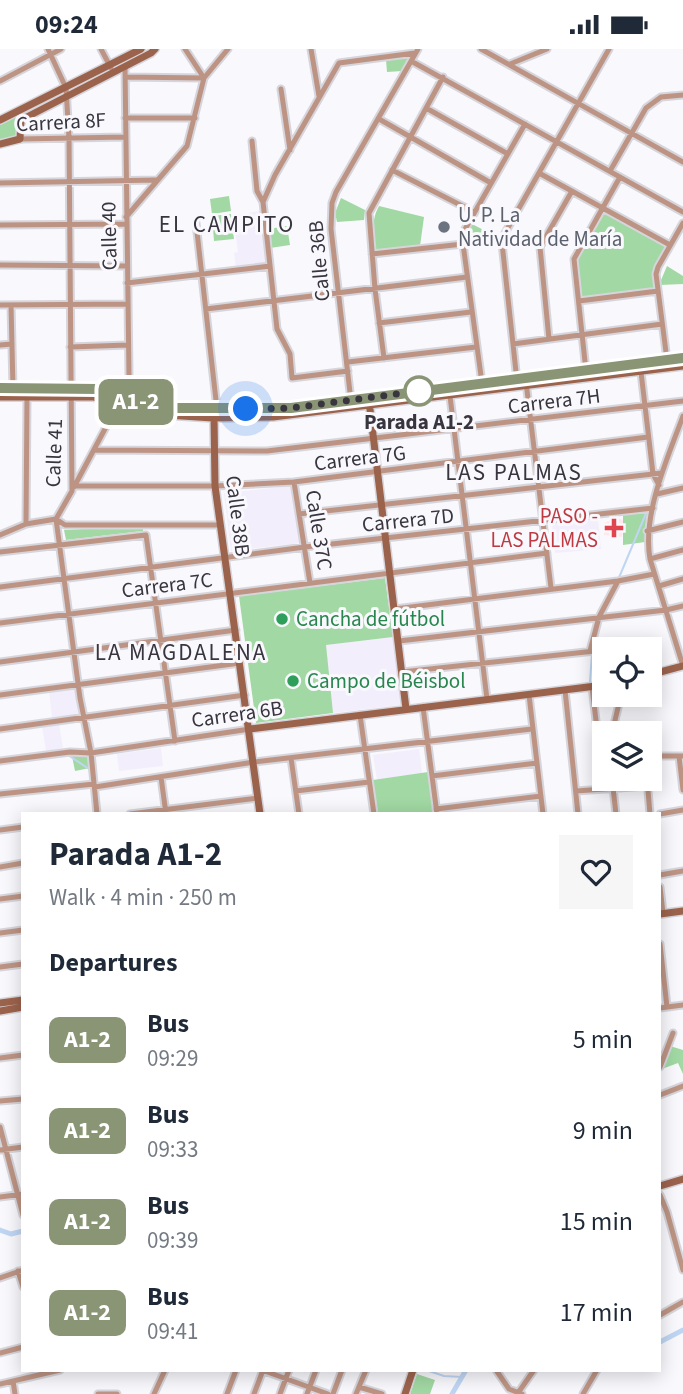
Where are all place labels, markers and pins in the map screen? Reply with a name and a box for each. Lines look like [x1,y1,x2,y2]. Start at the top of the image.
place label: U. P. La Natividad de María [458,200,622,254]
marker: U. P. La Natividad de María [436,219,452,235]
marker: Parada A1-2 [404,376,434,406]
place label: Parada A1-2 [364,407,474,437]
place label: PASO - LAS PALMAS [491,501,598,555]
marker: PASO - LAS PALMAS [604,518,624,538]
place label: Cancha de fútbol [296,604,445,634]
marker: Cancha de fútbol [274,611,290,627]
place label: Campo de Béisbol [307,666,466,696]
marker: Campo de Béisbol [285,673,301,689]

